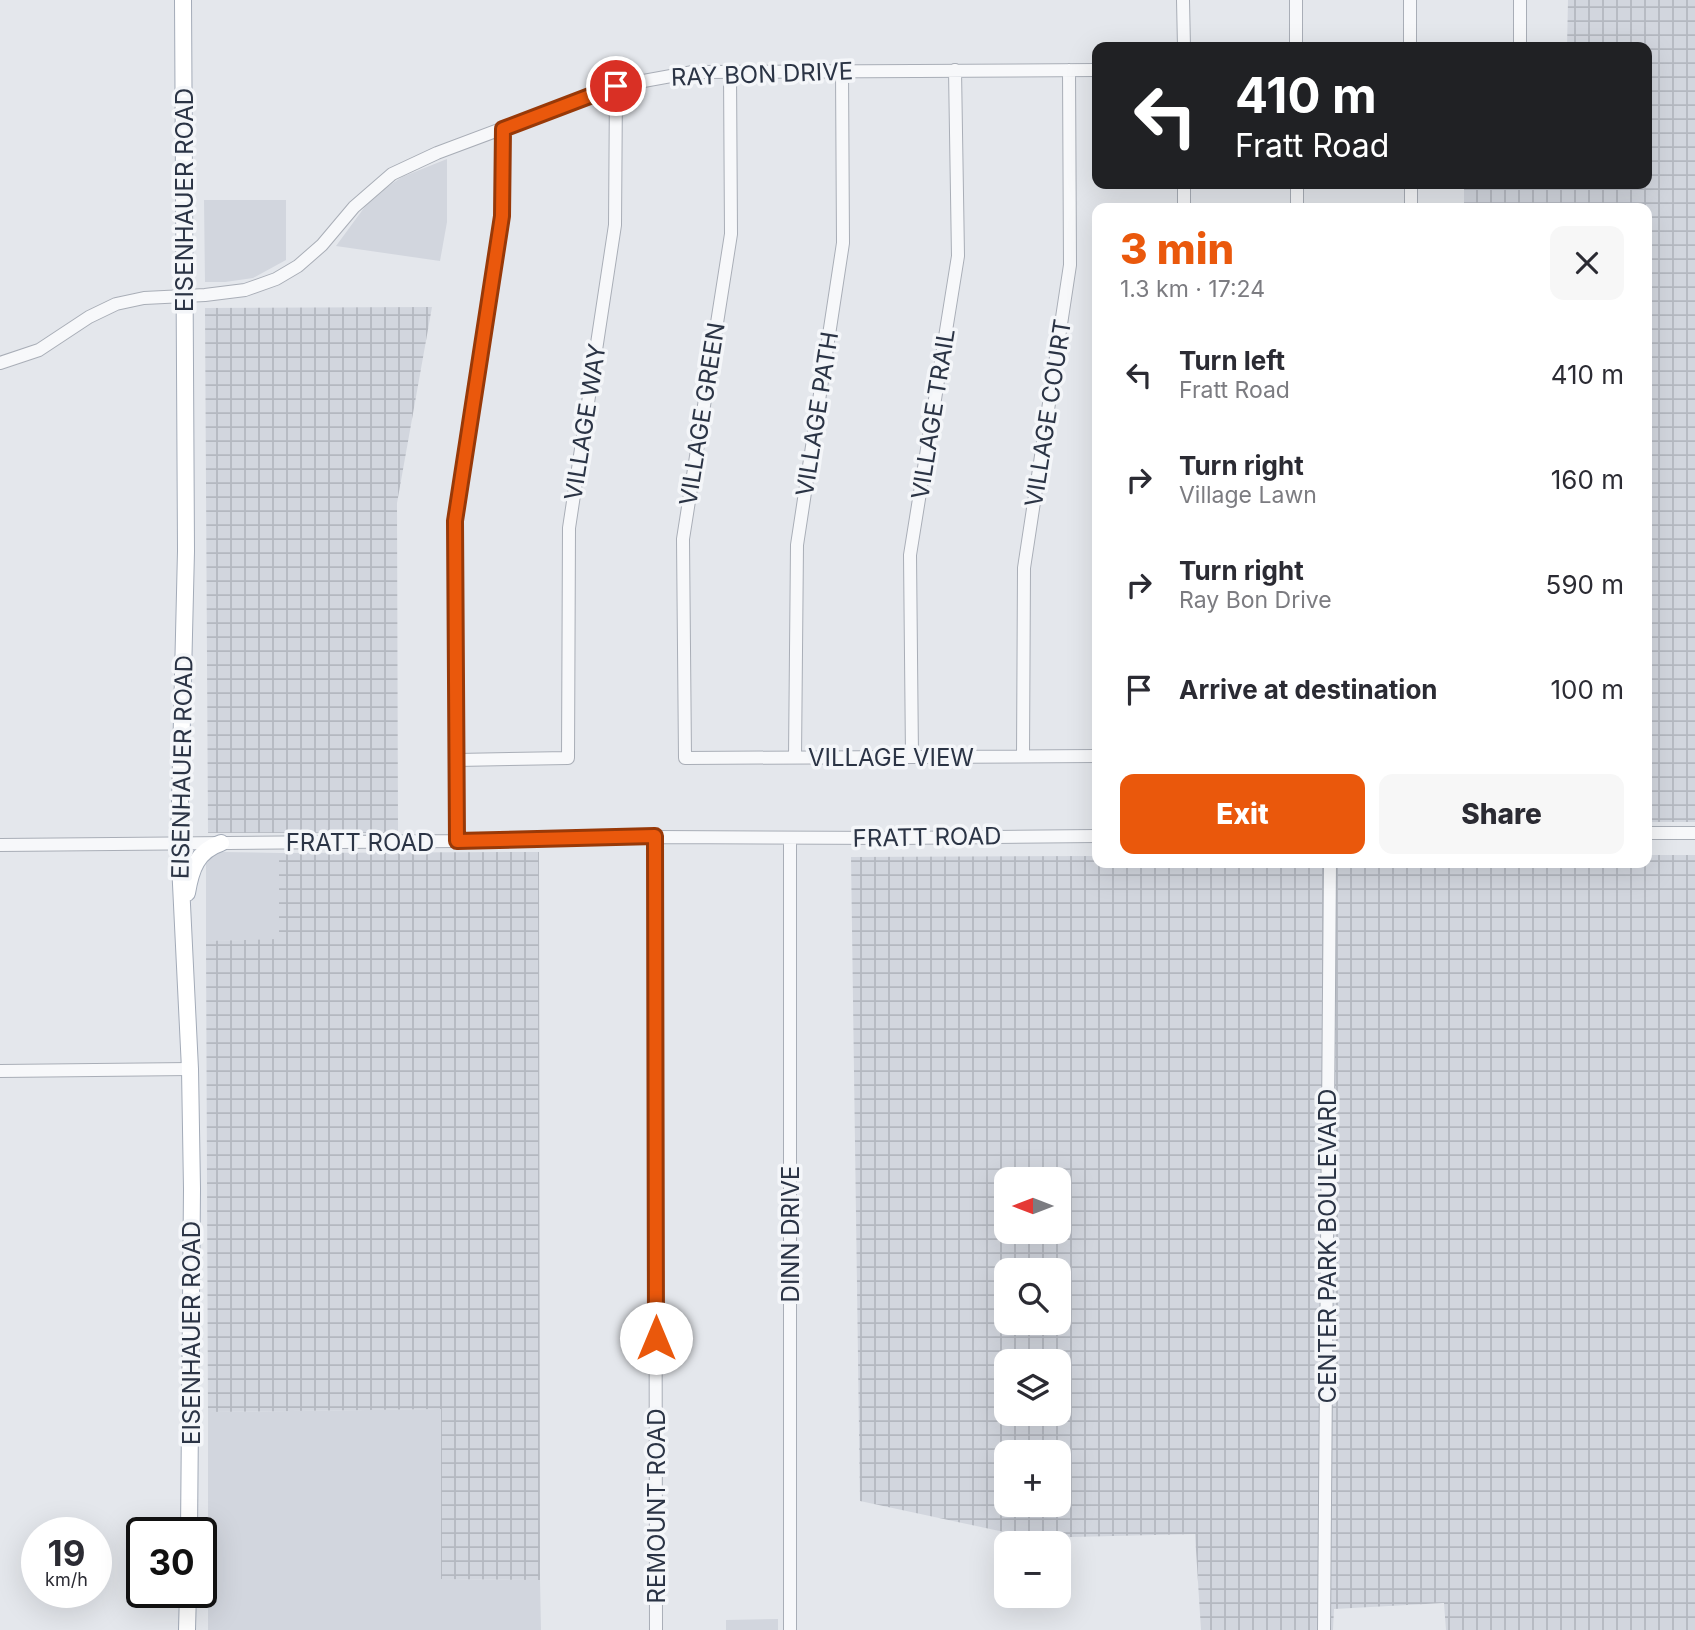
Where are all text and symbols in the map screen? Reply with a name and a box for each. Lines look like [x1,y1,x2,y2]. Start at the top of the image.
pin [586,56,646,116]
street label: RAY BON DRIVE [670,56,854,92]
text: 410 m [1235,66,1377,125]
icon: arrive [597,67,635,105]
icon: left [1120,70,1211,161]
street label: EISENHAUER ROAD [170,88,199,312]
text: Fratt Road [1235,126,1389,165]
text: 3 min [1120,223,1234,274]
button: close [1550,226,1624,300]
text: 1.3 km · 17:24 [1120,275,1265,303]
street label: VILLAGE COURT [1019,317,1077,509]
street label: VILLAGE GREEN [673,320,731,508]
street label: VILLAGE TRAIL [905,327,961,501]
street label: VILLAGE PATH [790,330,844,498]
street label: VILLAGE WAY [558,342,612,502]
text: Turn left [1179,345,1285,376]
icon: left [1120,356,1158,394]
text: 410 m [1551,359,1624,390]
text: Fratt Road [1179,376,1290,404]
text: Turn right [1179,450,1304,481]
icon: right [1120,461,1158,499]
text: 160 m [1551,464,1624,495]
text: Village Lawn [1179,481,1317,509]
text: Turn right [1179,555,1304,586]
icon: right [1120,566,1158,604]
text: 590 m [1546,569,1624,600]
text: Ray Bon Drive [1179,586,1332,614]
street label: EISENHAUER ROAD [166,655,198,879]
icon: arrive [1120,671,1158,709]
text: Arrive at destination [1179,674,1438,705]
text: 100 m [1551,674,1624,705]
street label: VILLAGE VIEW [808,743,974,772]
button: Exit [1120,774,1365,854]
button: Share [1379,774,1624,854]
street label: FRATT ROAD [852,821,1002,853]
street label: FRATT ROAD [286,828,434,857]
street label: CENTER PARK BOULEVARD [1313,1089,1342,1403]
street label: DINN DRIVE [776,1166,805,1302]
north arrow [994,1167,1071,1244]
map controls [994,1167,1071,1608]
street label: EISENHAUER ROAD [177,1221,206,1445]
button: search [994,1258,1071,1335]
position arrow [619,1301,693,1375]
button: layers [994,1349,1071,1426]
street label: REMOUNT ROAD [642,1409,671,1603]
button: + [994,1440,1071,1517]
speed limit sign: 30 [126,1517,217,1608]
button: − [994,1531,1071,1608]
text: 19 [48,1532,85,1574]
text: km/h [45,1569,88,1590]

